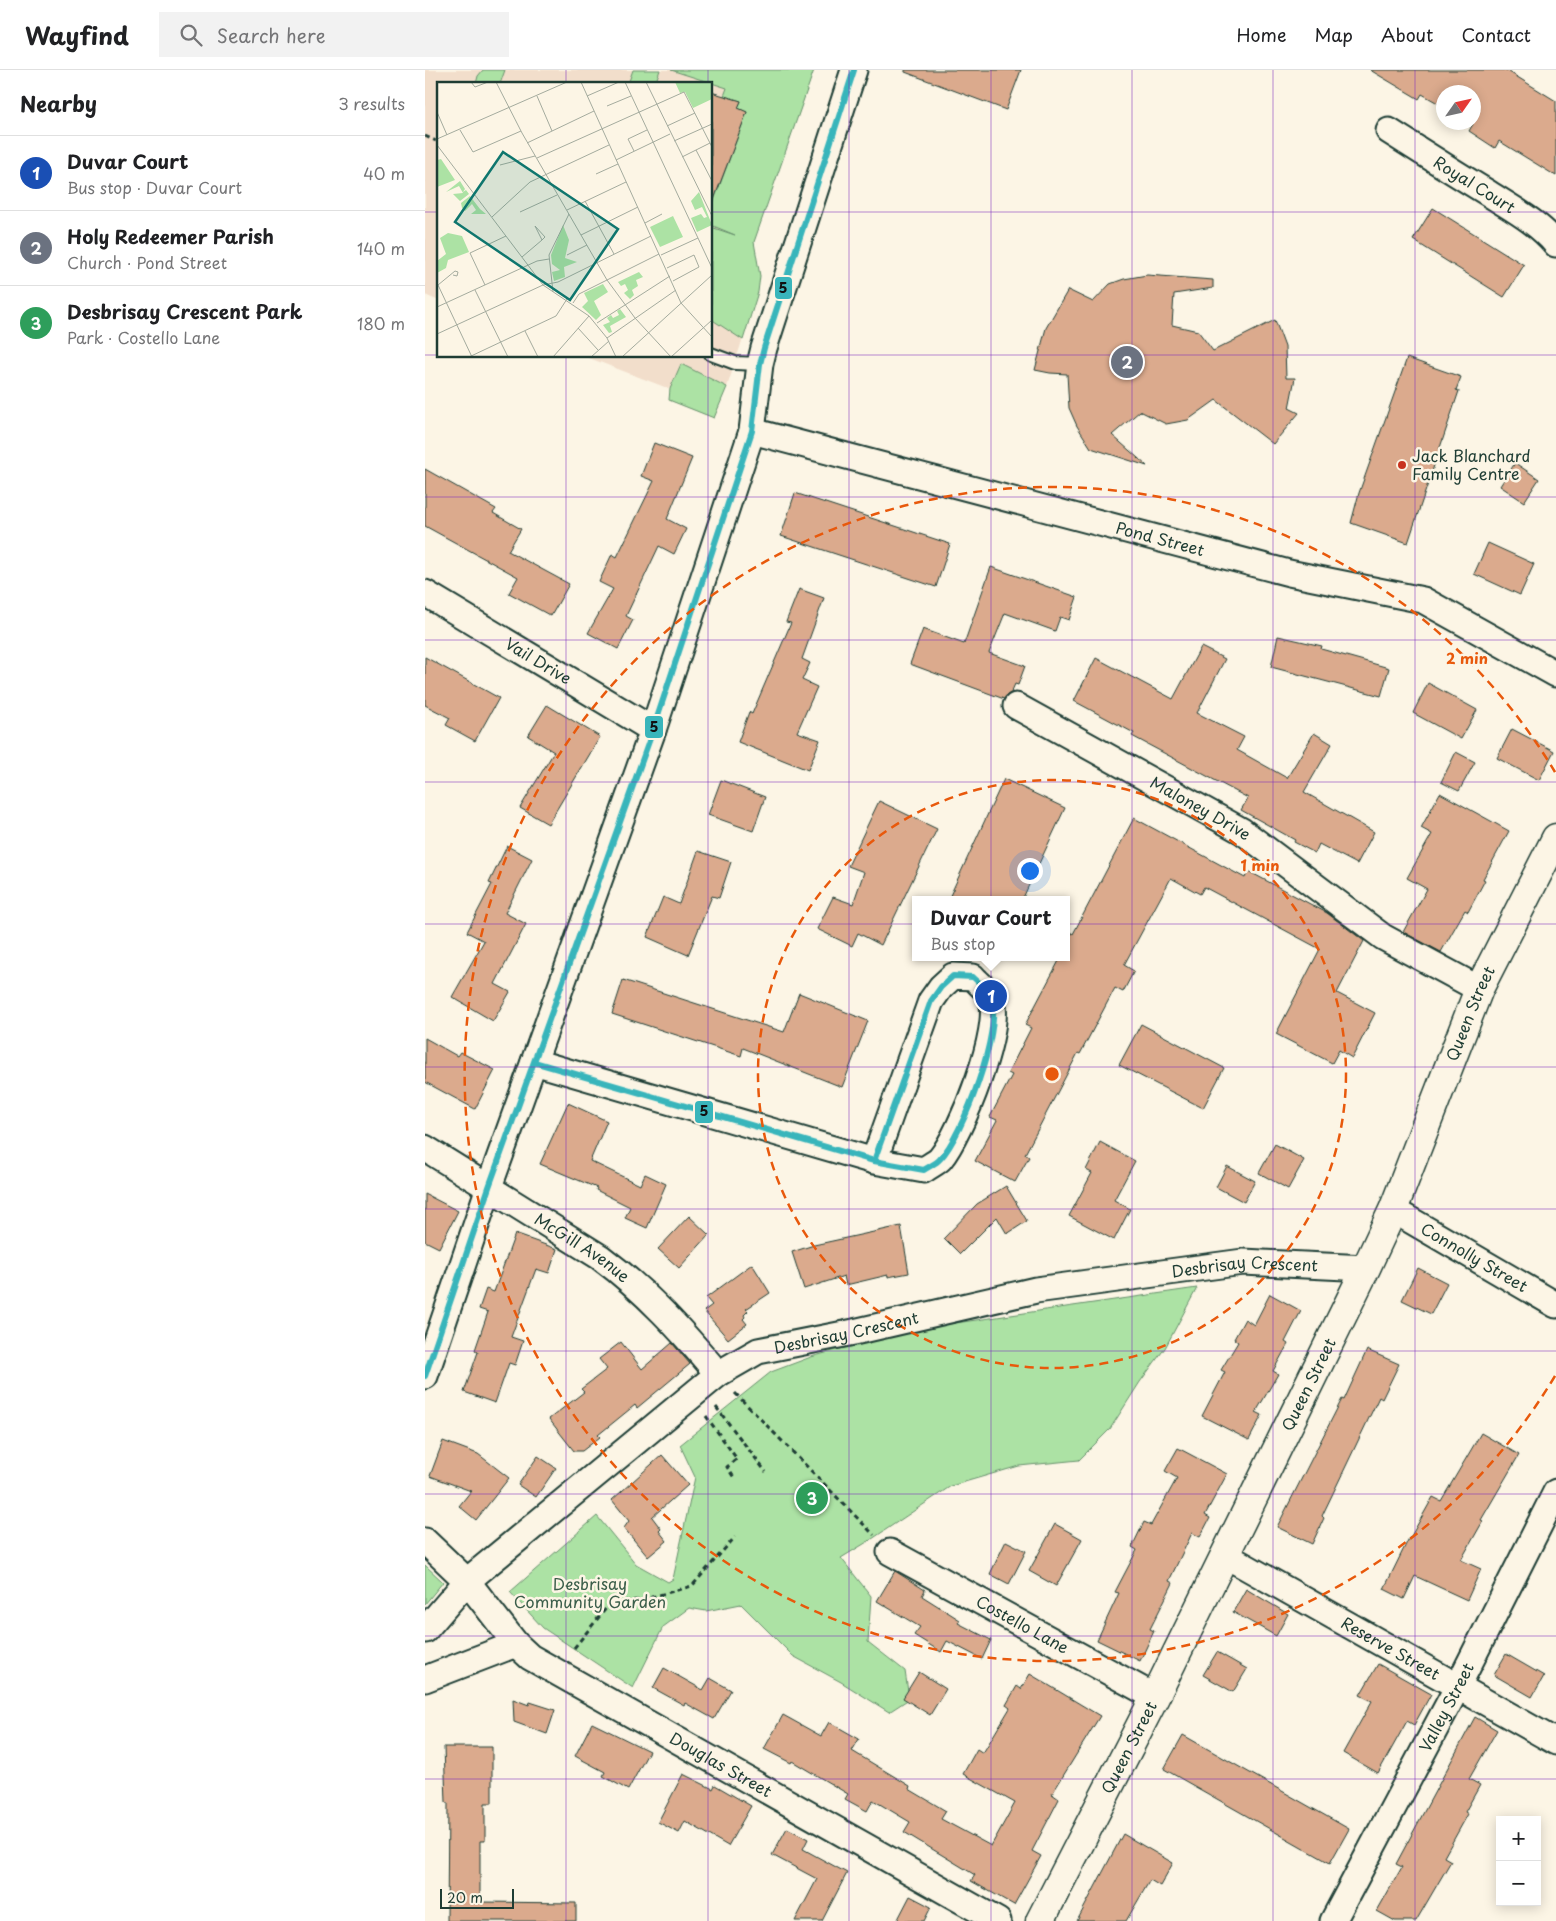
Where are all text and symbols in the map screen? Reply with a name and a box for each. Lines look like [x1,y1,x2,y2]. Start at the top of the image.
search box [159,12,509,57]
text: Wayfind [25,17,129,53]
icon: search [177,21,205,49]
text: Search here [217,21,325,49]
text: Home [1236,21,1286,48]
text: Map [1314,21,1353,48]
text: About [1381,21,1433,48]
text: Contact [1461,21,1531,48]
inset map [437,82,713,358]
north arrow [1436,85,1481,130]
text: Nearby [20,87,97,119]
text: 3 results [338,91,405,115]
text: Duvar Court [67,147,188,175]
street label: Royal Court [1429,149,1521,219]
text: 1 [32,161,40,185]
text: 40 m [363,161,405,185]
text: Bus stop · Duvar Court [67,175,242,199]
text: Holy Redeemer Parish [67,222,274,250]
text: 2 [30,236,42,260]
text: 140 m [357,236,405,260]
text: Church · Pond Street [67,250,227,274]
line badge: 5 [774,276,793,300]
text: 5 [779,277,788,298]
text: Desbrisay Crescent Park [67,297,302,325]
text: 3 [31,311,41,335]
text: 180 m [357,311,405,335]
text: Park · Costello Lane [67,325,220,349]
pin: 2 [1111,343,1143,381]
place label: Jack Blanchard Family Centre [1412,443,1531,485]
marker: Jack Blanchard Family Centre [1396,459,1408,471]
street label: Pond Street [1113,515,1207,561]
street label: Vail Drive [501,631,577,689]
text: 2 min [1446,646,1488,669]
line badge: 5 [644,715,664,739]
text: 5 [650,716,659,737]
street label: Maloney Drive [1146,770,1257,845]
text: 1 min [1241,853,1279,876]
your location [1017,858,1043,884]
popup [912,896,1070,961]
text: Duvar Court [930,903,1052,931]
text: Bus stop [930,931,995,955]
street label: Queen Street [1439,961,1500,1064]
pin: 1 [975,977,1007,1015]
centre of rings [1043,1065,1061,1083]
line badge: 5 [694,1100,714,1124]
text: 5 [700,1100,709,1121]
street label: McGill Avenue [530,1206,636,1287]
street label: Connolly Street [1417,1216,1533,1297]
street label: Desbrisay Crescent [1170,1249,1319,1283]
street label: Desbrisay Crescent [772,1304,921,1359]
street label: Queen Street [1275,1333,1341,1435]
pin: 3 [796,1479,828,1517]
park label: Desbrisay Community Garden [514,1571,666,1613]
street label: Costello Lane [972,1588,1074,1659]
street label: Reserve Street [1337,1610,1445,1685]
street label: Valley Street [1412,1658,1479,1756]
street label: Queen Street [1094,1696,1162,1798]
street label: Douglas Street [666,1725,777,1802]
map controls [1496,1816,1541,1906]
button: + [1496,1816,1541,1861]
button: − [1496,1861,1541,1906]
scale bar [440,1886,514,1909]
text: 20 m [447,1887,483,1908]

